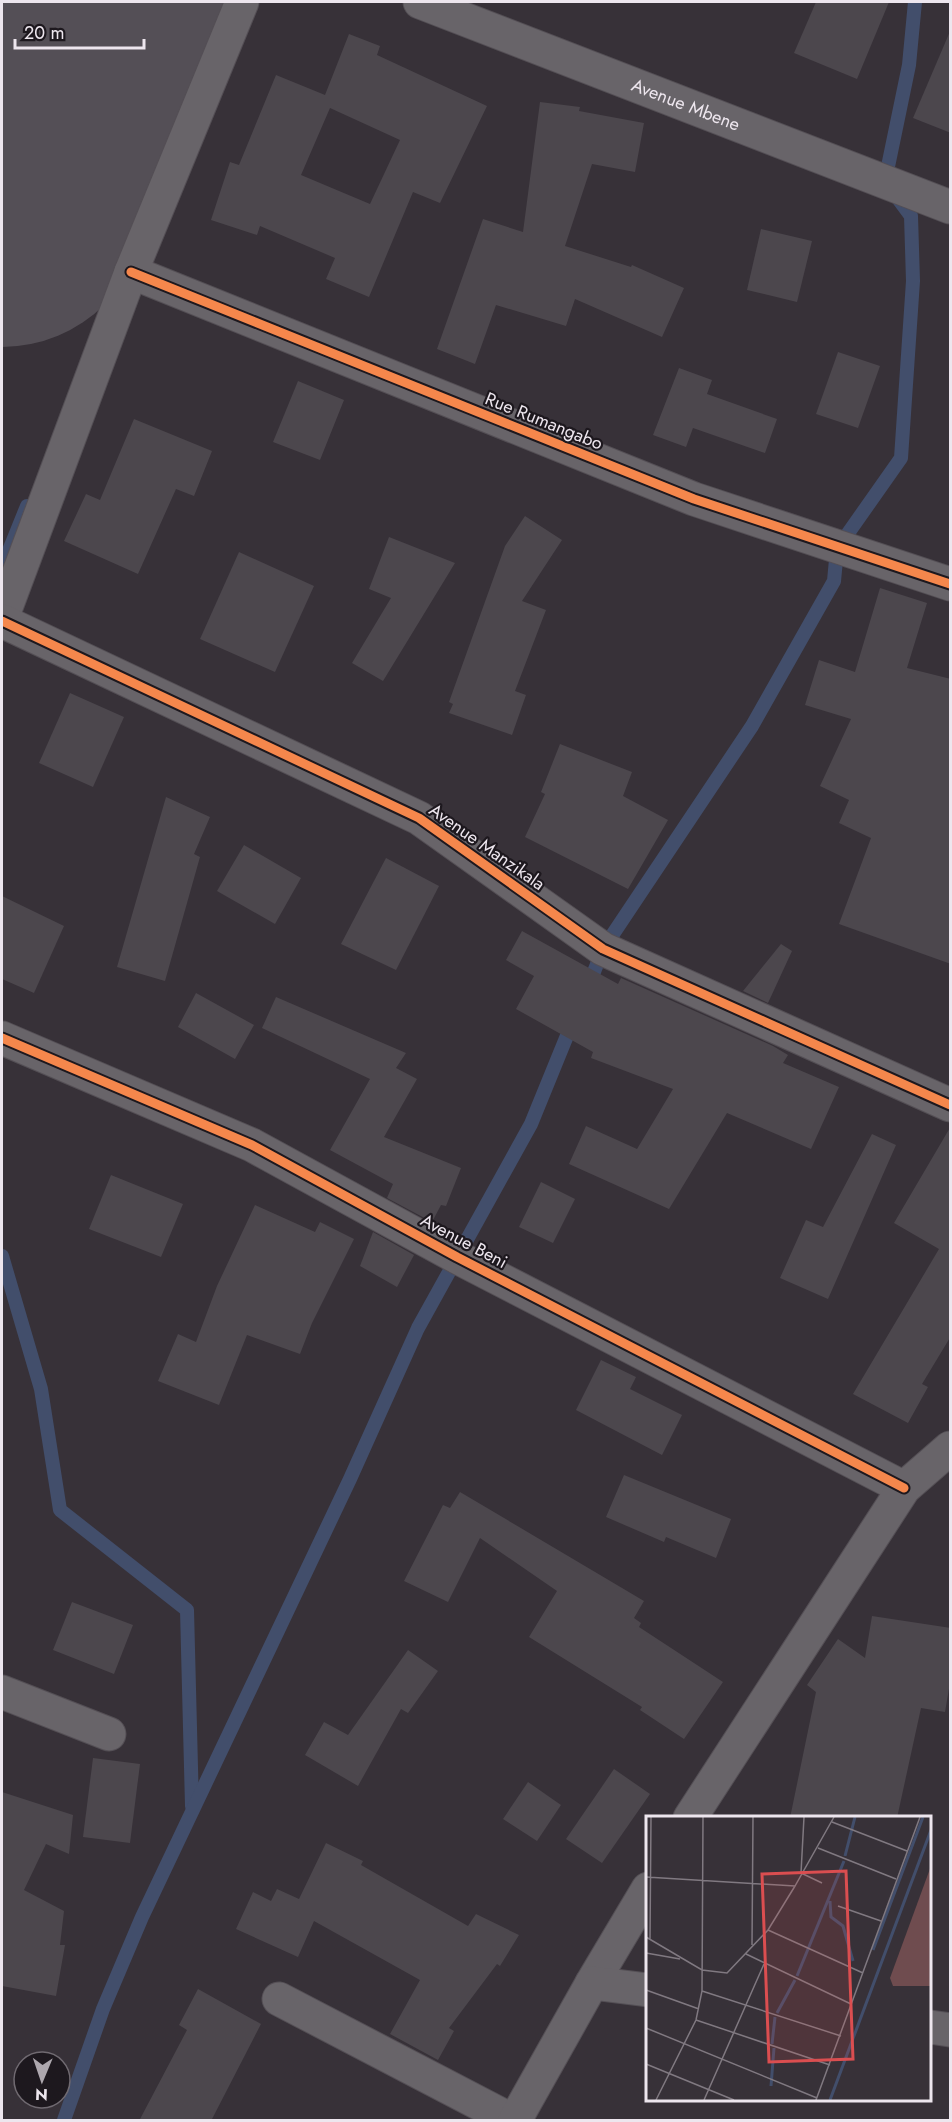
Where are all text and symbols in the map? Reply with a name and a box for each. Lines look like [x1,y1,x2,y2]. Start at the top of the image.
scale bar [15,12,144,50]
text: 20 m [24,20,64,46]
street label: Avenue Mbene [628,72,744,138]
street label: Rue Rumangabo [481,386,607,457]
street label: Avenue Manzikala [424,797,550,897]
street label: Avenue Beni [416,1207,512,1275]
inset map [646,1816,931,2101]
north arrow [12,2050,72,2110]
text: N [35,2083,48,2106]

